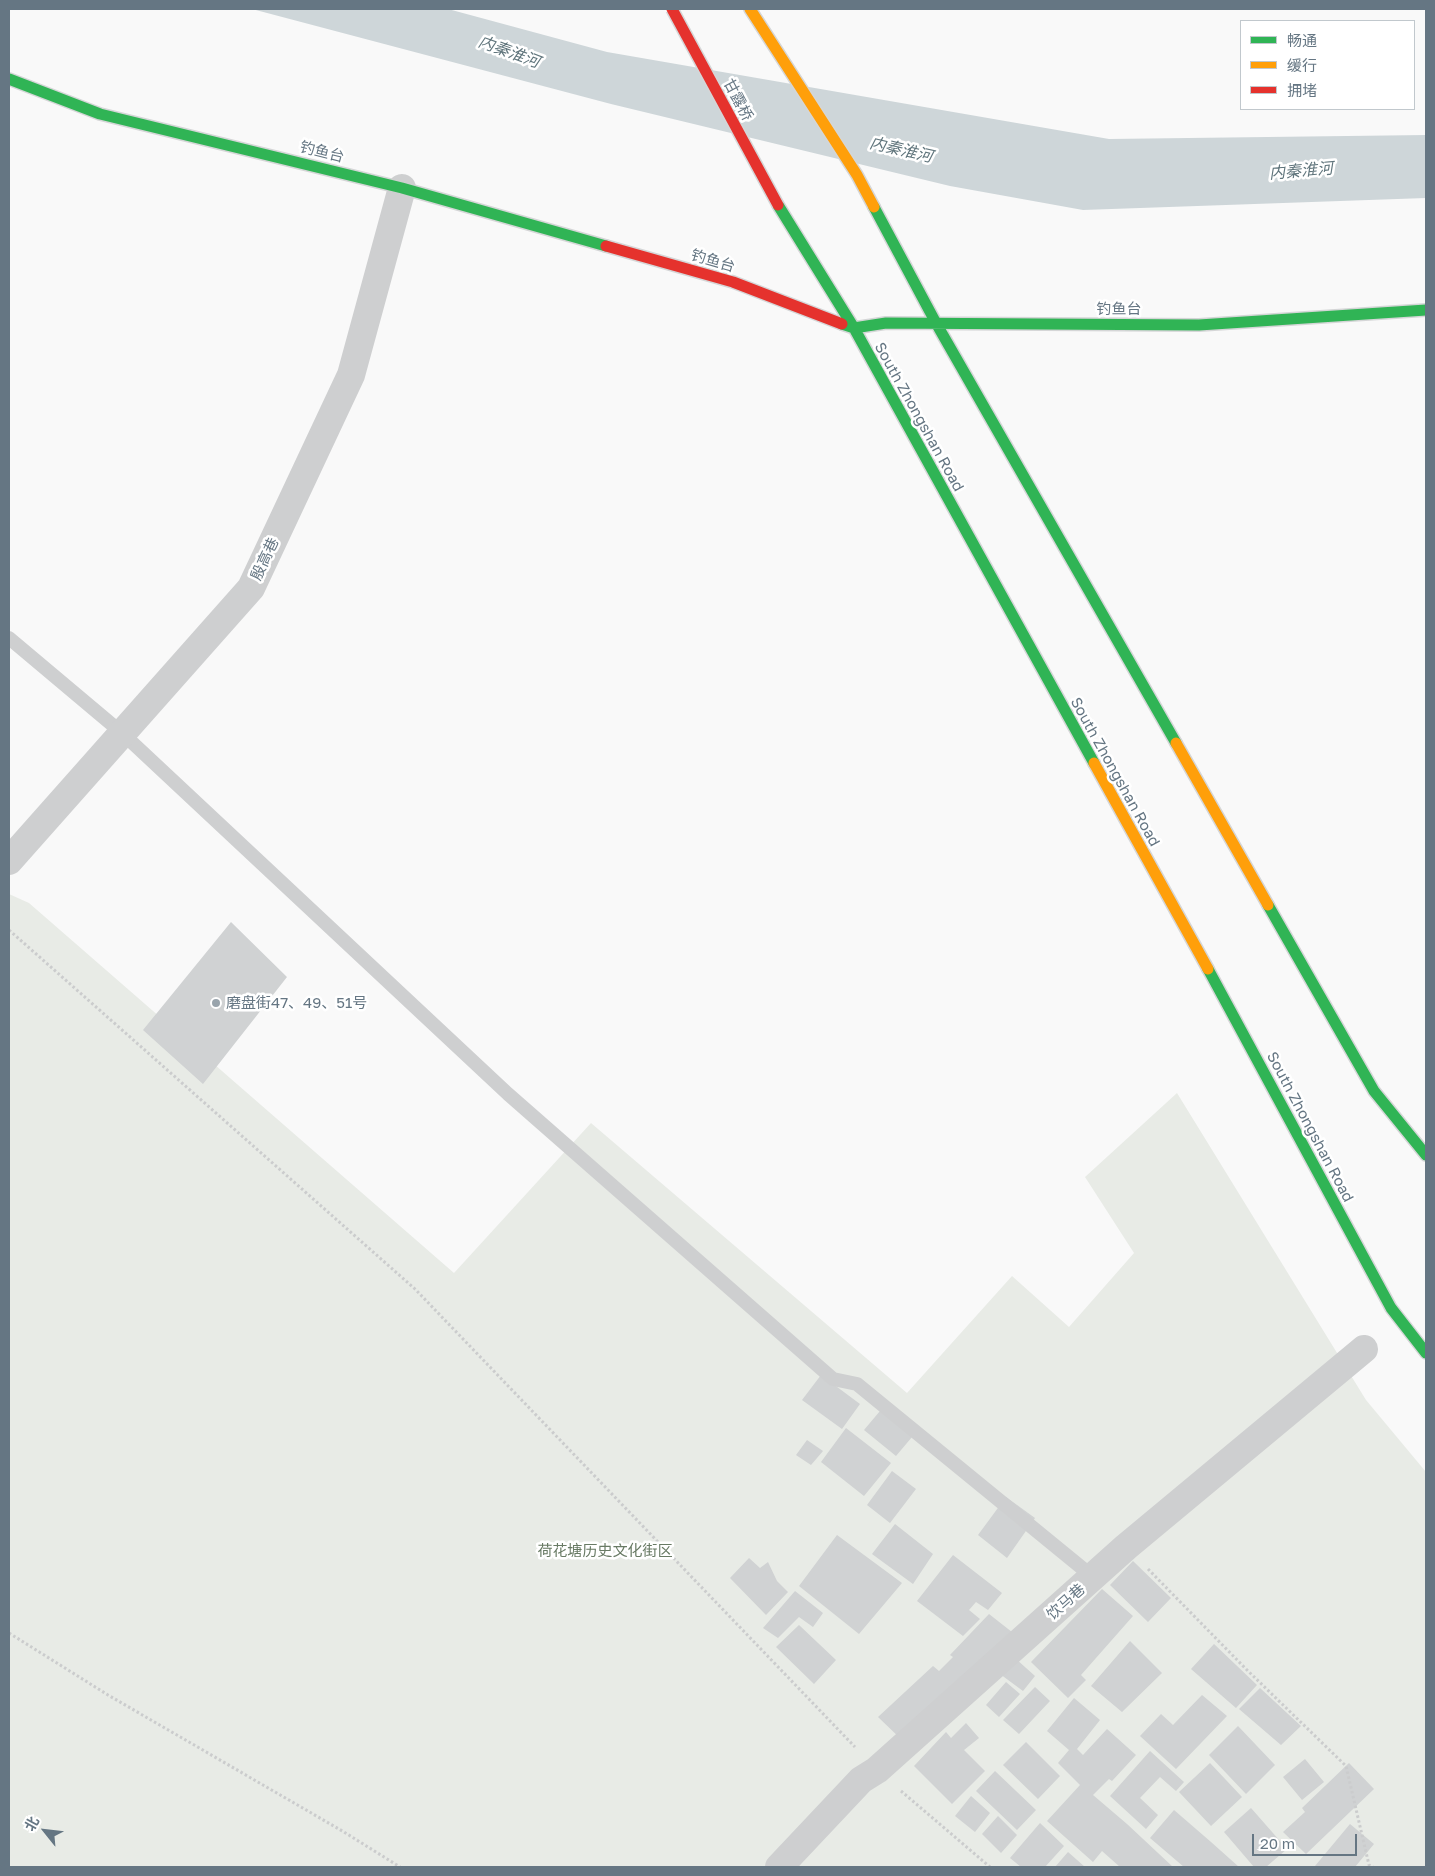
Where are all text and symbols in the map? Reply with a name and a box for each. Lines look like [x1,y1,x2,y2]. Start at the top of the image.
legend [1240,20,1415,110]
text: 畅通 [1287,31,1317,49]
water label: 内秦淮河 [476,32,542,72]
text: 缓行 [1287,56,1317,74]
street label: 甘露桥 [719,76,757,124]
text: 拥堵 [1287,81,1317,99]
water label: 内秦淮河 [868,133,934,167]
street label: 钓鱼台 [298,138,346,166]
water label: 内秦淮河 [1268,159,1334,183]
street label: 钓鱼台 [689,246,737,276]
street label: 钓鱼台 [1097,300,1141,318]
street label: South Zhongshan Road [870,339,968,495]
street label: 殷高巷 [247,535,283,583]
street label: South Zhongshan Road [1066,694,1164,850]
place label: 磨盘街47、49、51号 [226,994,367,1012]
marker: 磨盘街47、49、51号 [210,997,222,1009]
street label: South Zhongshan Road [1263,1049,1357,1205]
park label: 荷花塘历史文化街区 [538,1542,672,1560]
street label: 饮马巷 [1043,1580,1089,1624]
north arrow [20,1806,70,1856]
text: 北 [21,1813,42,1834]
scale bar [1255,1824,1360,1856]
text: 20 m [1260,1834,1295,1852]

